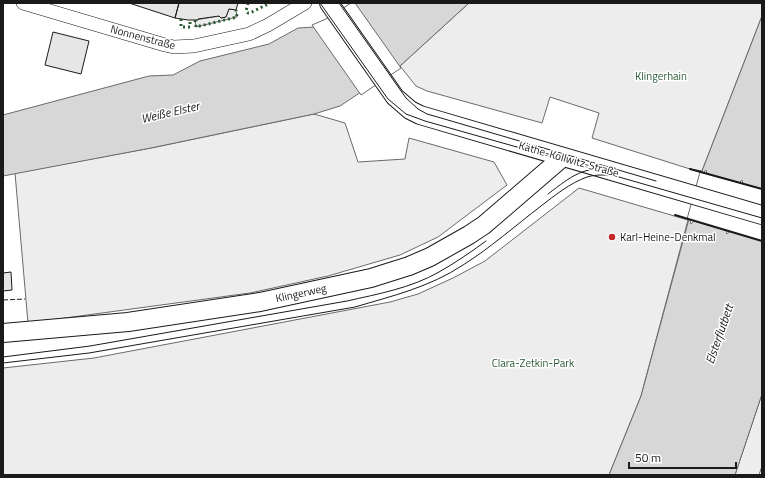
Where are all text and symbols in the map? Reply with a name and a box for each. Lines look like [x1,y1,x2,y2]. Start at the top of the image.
street label: Nonnenstraße [109,21,178,53]
park label: Klingerhain [635,68,687,84]
water label: Weiße Elster [139,96,203,128]
street label: Käthe-Kollwitz-Straße [517,137,621,181]
place label: Karl-Heine-Denkmal [620,229,716,245]
marker: Karl-Heine-Denkmal [607,232,617,242]
street label: Klingerweg [274,280,328,306]
water label: Elsterflutbett [700,300,738,366]
park label: Clara-Zetkin-Park [492,355,575,371]
scale bar [629,444,736,470]
text: 50 m [635,448,661,467]

